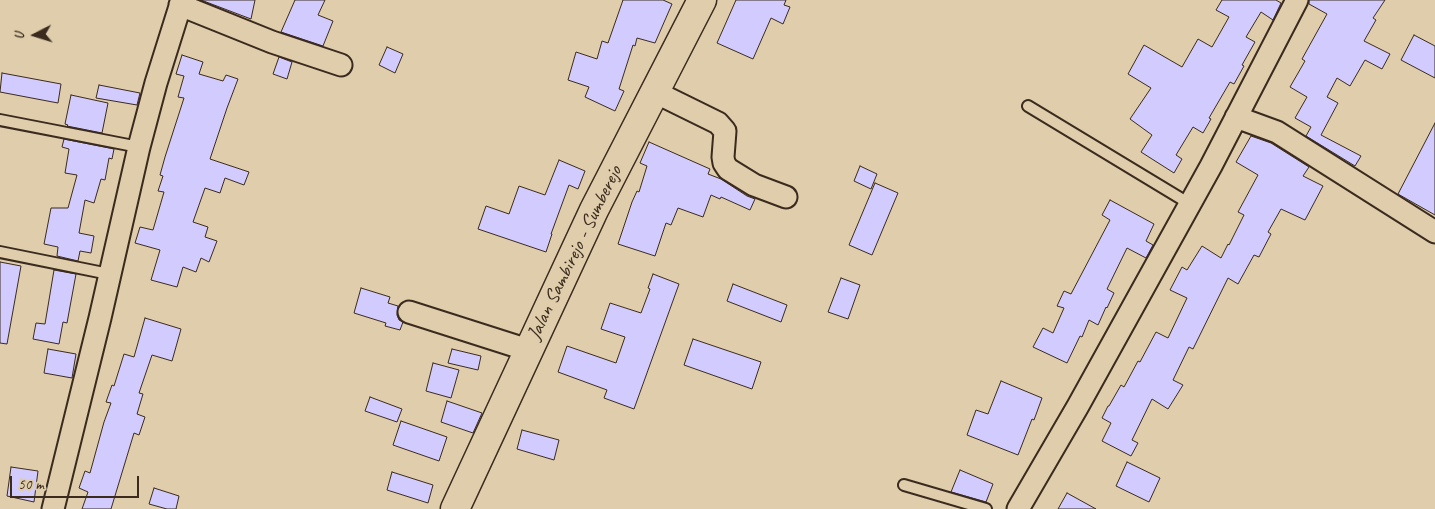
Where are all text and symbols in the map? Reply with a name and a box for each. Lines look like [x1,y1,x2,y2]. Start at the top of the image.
north arrow [10,10,60,60]
text: U [11,32,28,40]
street label: Jalan Sambirejo - Sumberejo [522,162,628,344]
scale bar [12,466,141,498]
text: 50 m [18,475,44,494]

